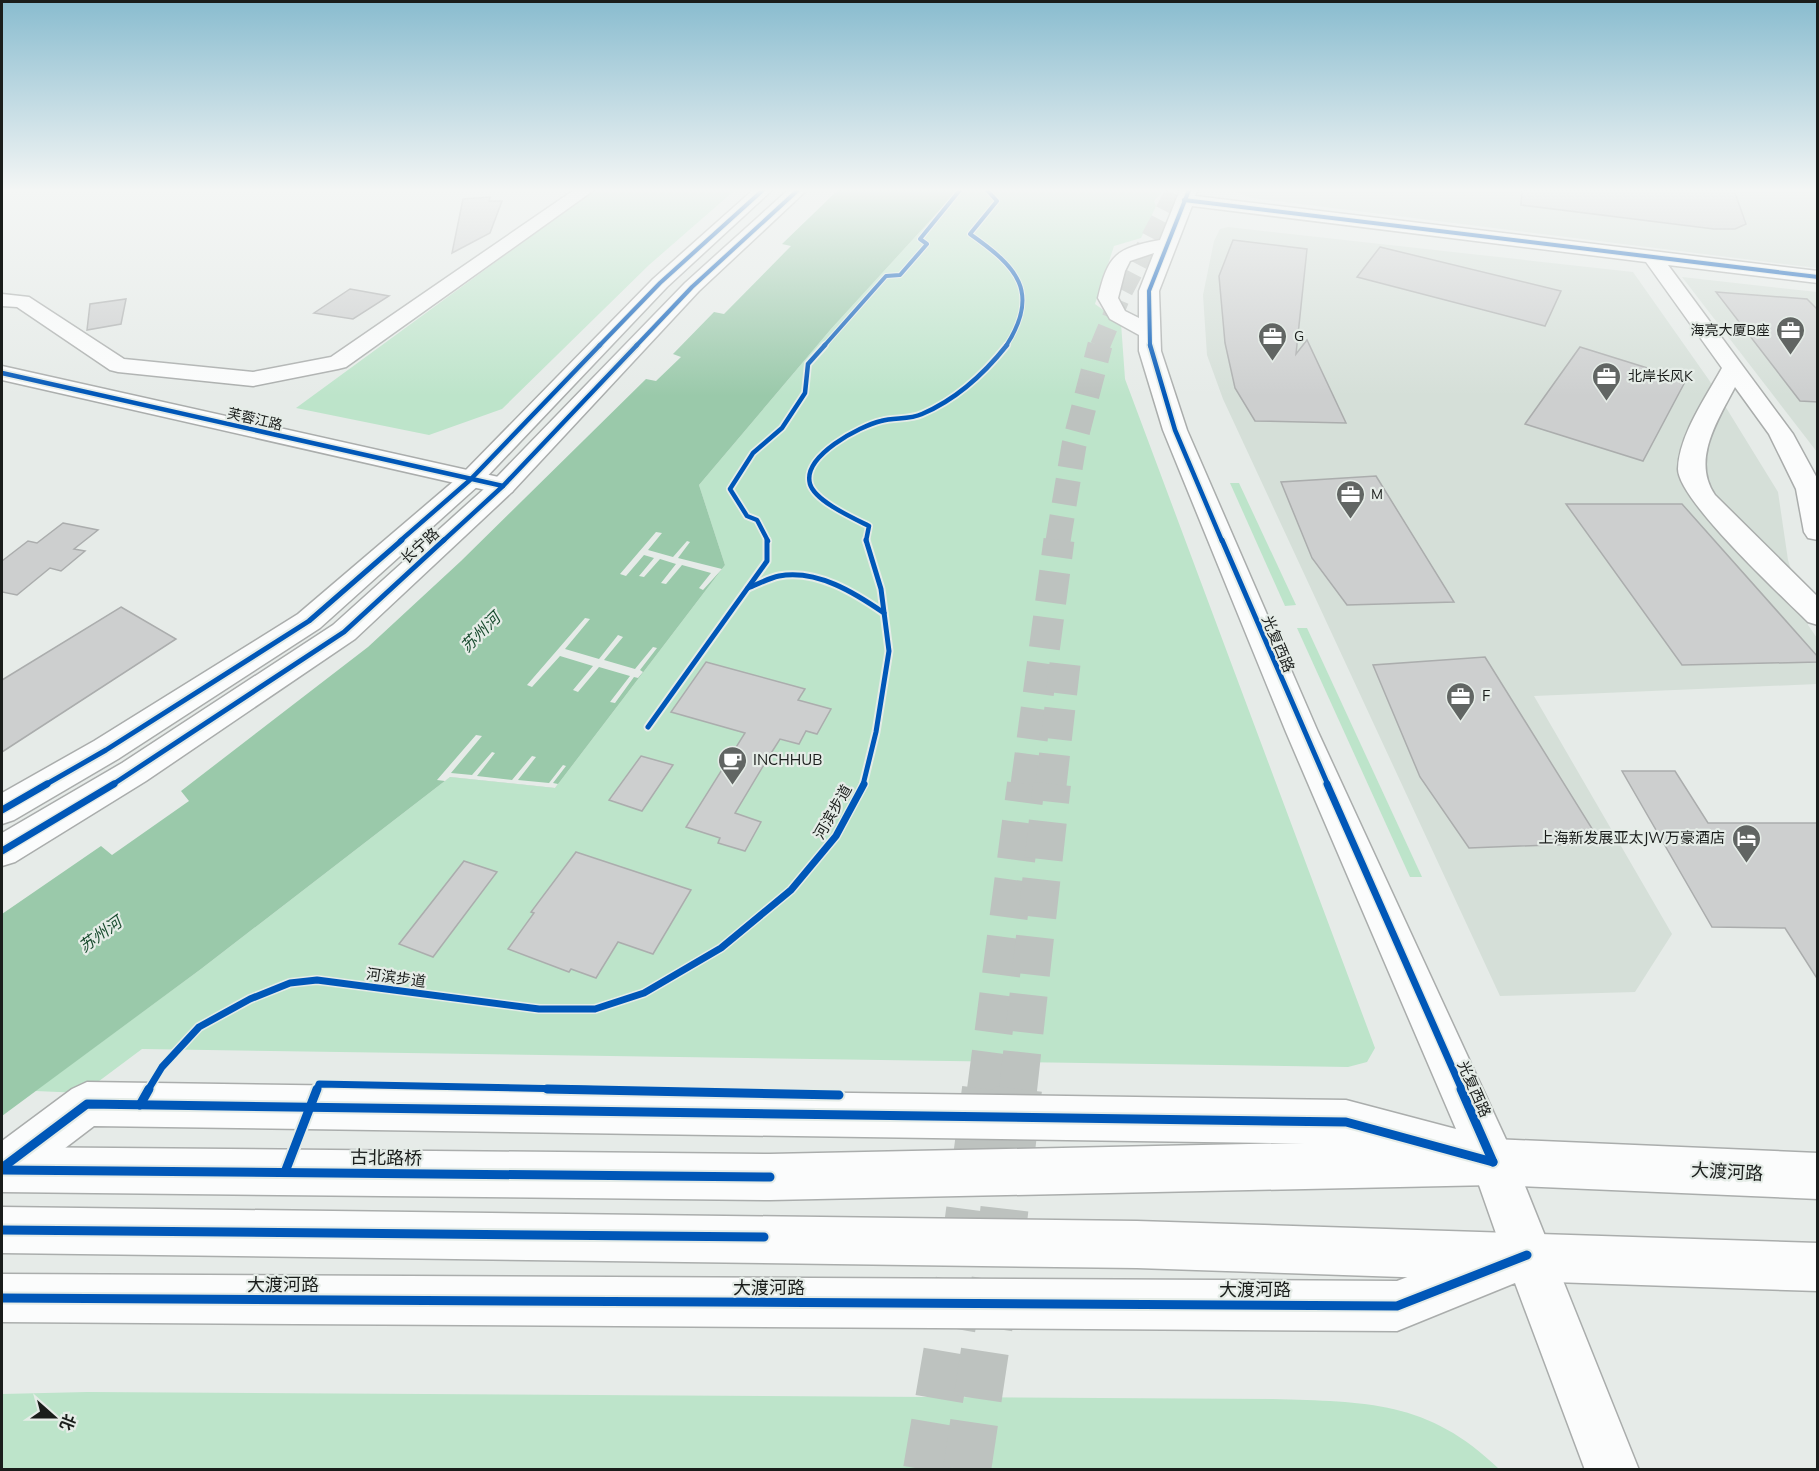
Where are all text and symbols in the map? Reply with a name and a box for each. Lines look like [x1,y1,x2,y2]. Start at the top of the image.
office icon: 海亮大厦B座 [1775,314,1807,356]
office icon: G [1257,320,1289,362]
place label: 海亮大厦B座 [1690,321,1770,339]
place label: G [1294,327,1304,345]
office icon: 北岸长风K [1591,360,1623,402]
place label: 北岸长风K [1628,367,1694,385]
street label: 芙蓉江路 [226,404,284,434]
office icon: M [1334,478,1366,520]
place label: M [1371,485,1383,503]
street label: 长宁路 [397,524,443,568]
water label: 苏州河 [456,606,506,656]
street label: 光复西路 [1258,612,1299,675]
office icon: F [1445,680,1477,722]
place label: F [1482,686,1490,705]
cafe icon: INCHHUB [716,744,748,786]
place label: INCHHUB [753,750,822,769]
street label: 河滨步道 [809,781,856,842]
hotel icon: 上海新发展亚太JW万豪酒店 [1730,822,1762,864]
place label: 上海新发展亚太JW万豪酒店 [1538,828,1725,847]
water label: 苏州河 [75,910,128,956]
street label: 河滨步道 [365,964,427,991]
street label: 光复西路 [1454,1058,1495,1120]
street label: 古北路桥 [350,1145,422,1170]
street label: 大渡河路 [1690,1158,1764,1185]
street label: 大渡河路 [247,1273,319,1296]
street label: 大渡河路 [733,1276,805,1299]
street label: 大渡河路 [1219,1278,1291,1301]
north arrow [24,1387,84,1447]
text: 北 [56,1411,80,1433]

